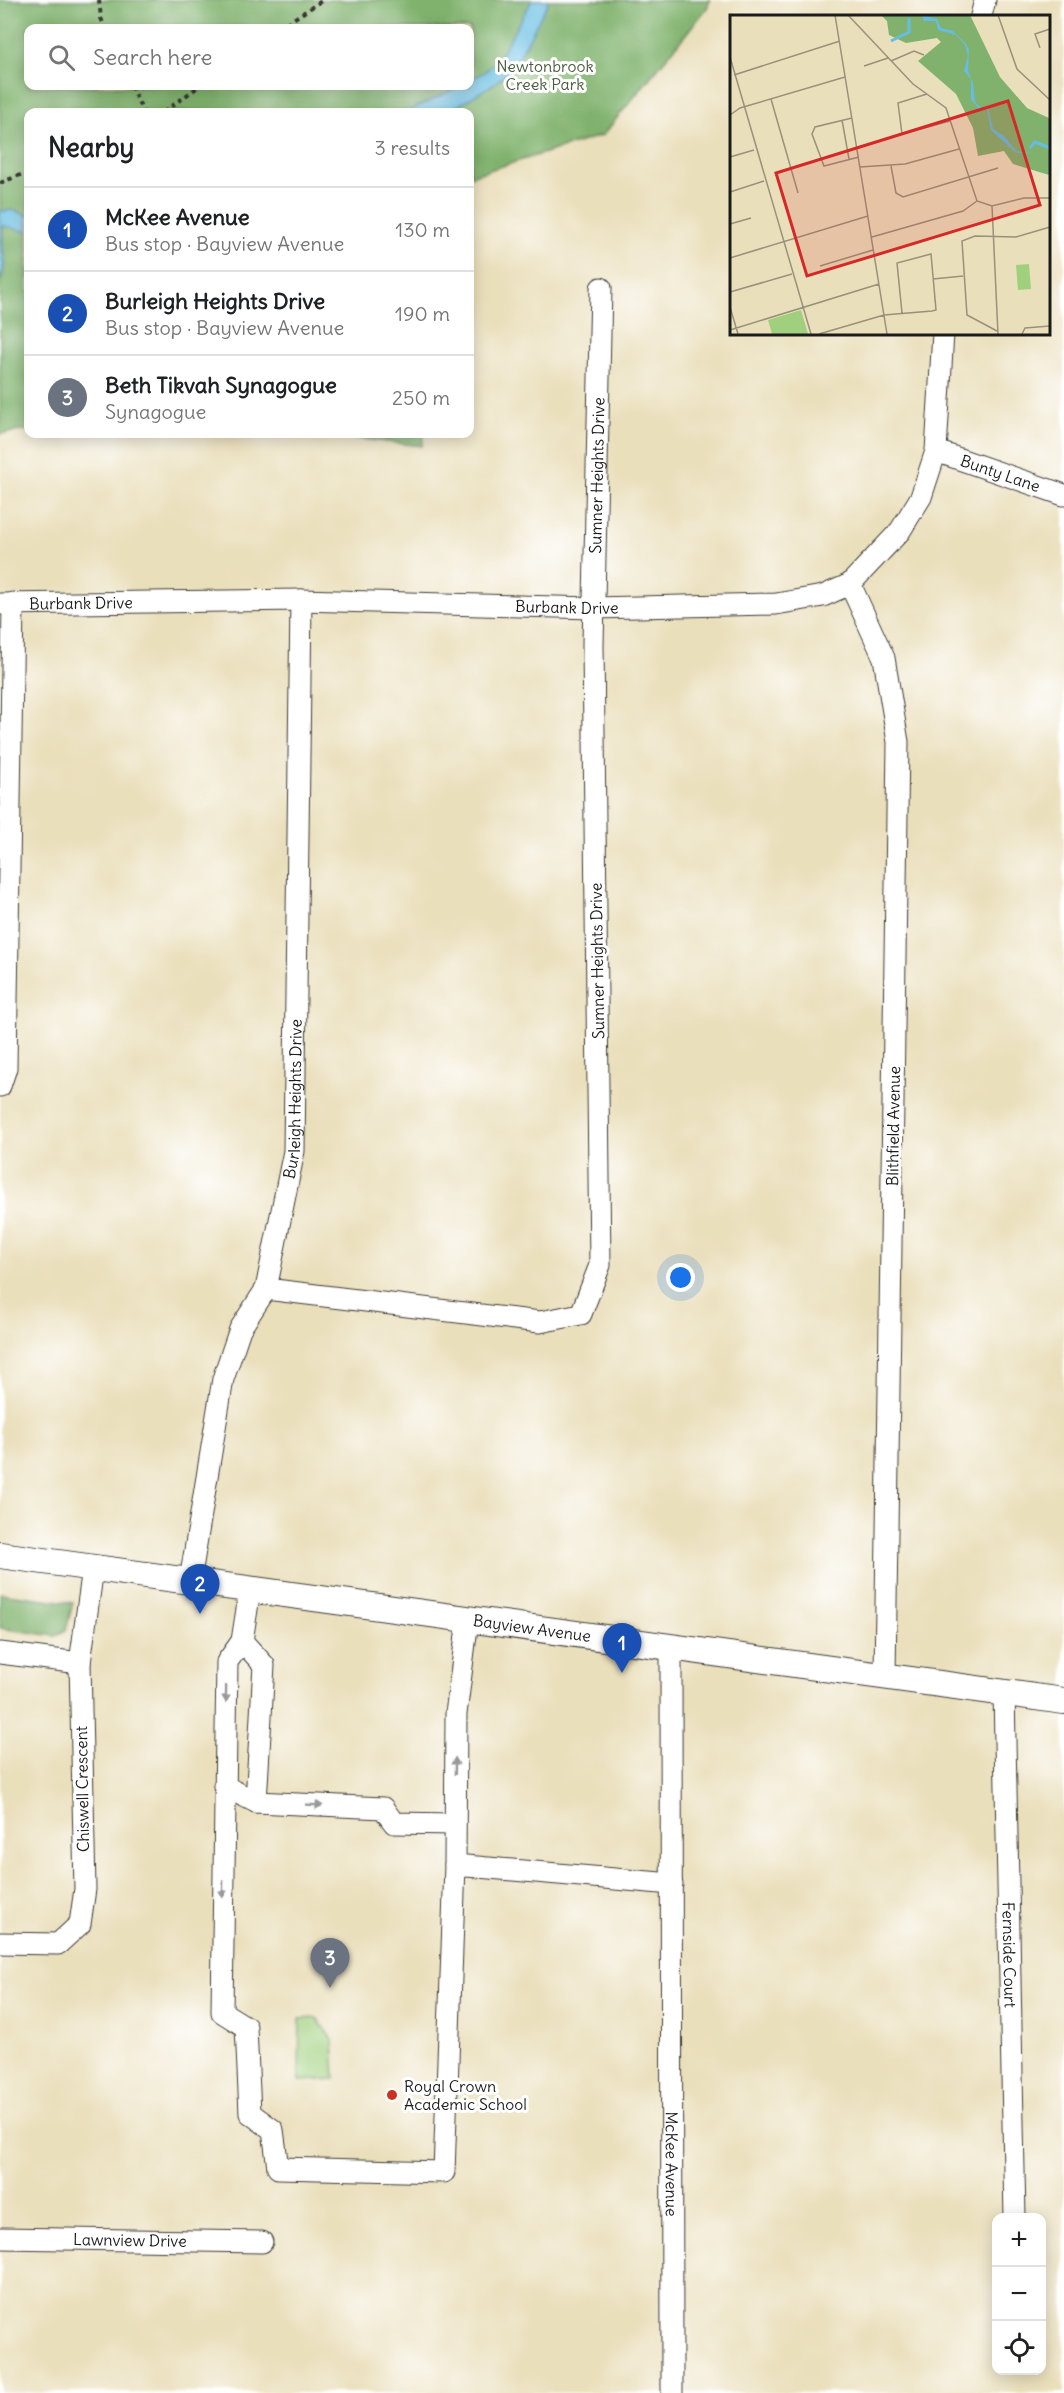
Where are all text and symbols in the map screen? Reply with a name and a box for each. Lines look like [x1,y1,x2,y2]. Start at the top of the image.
inset map [730,15,1049,334]
search box [24,24,474,90]
icon: search [45,41,78,74]
text: Search here [93,43,212,71]
park label: Newtonbrook Creek Park [496,56,594,94]
text: Nearby [48,131,134,164]
text: 3 results [374,135,450,160]
text: McKee Avenue [105,203,250,231]
text: 1 [64,217,71,242]
text: 130 m [395,217,450,242]
text: Bus stop · Bayview Avenue [105,231,344,256]
text: Burleigh Heights Drive [105,287,325,315]
text: 2 [62,301,73,326]
text: 190 m [395,301,450,326]
text: Bus stop · Bayview Avenue [105,315,344,340]
text: Beth Tikvah Synagogue [105,371,337,399]
text: 3 [62,385,73,410]
text: 250 m [392,385,450,410]
street label: Sumner Heights Drive [585,397,609,554]
text: Synagogue [105,399,206,424]
street label: Bunty Lane [958,450,1043,496]
street label: Burbank Drive [29,592,133,614]
street label: Burbank Drive [515,596,619,618]
street label: Sumner Heights Drive [586,883,608,1039]
street label: Burleigh Heights Drive [279,1019,306,1181]
street label: Blithfield Avenue [882,1066,904,1186]
your location [666,1263,695,1292]
pin: 2 [180,1564,220,1614]
street label: Bayview Avenue [472,1610,592,1646]
pin: 1 [602,1624,642,1673]
one-way arrow [221,1685,231,1704]
street label: Chiswell Crescent [71,1725,93,1852]
one-way arrow [450,1756,460,1775]
one-way arrow [305,1800,324,1809]
one-way arrow [218,1880,228,1899]
street label: Fernside Court [998,1902,1021,2009]
pin: 3 [310,1938,350,1988]
place label: Royal Crown Academic School [404,2076,527,2114]
marker: Royal Crown Academic School [385,2088,399,2102]
street label: McKee Avenue [662,2111,682,2217]
map controls [992,2213,1046,2375]
button: + [992,2213,1046,2267]
street label: Lawnview Drive [73,2229,187,2251]
button: − [992,2267,1046,2321]
button: locate [992,2321,1046,2375]

